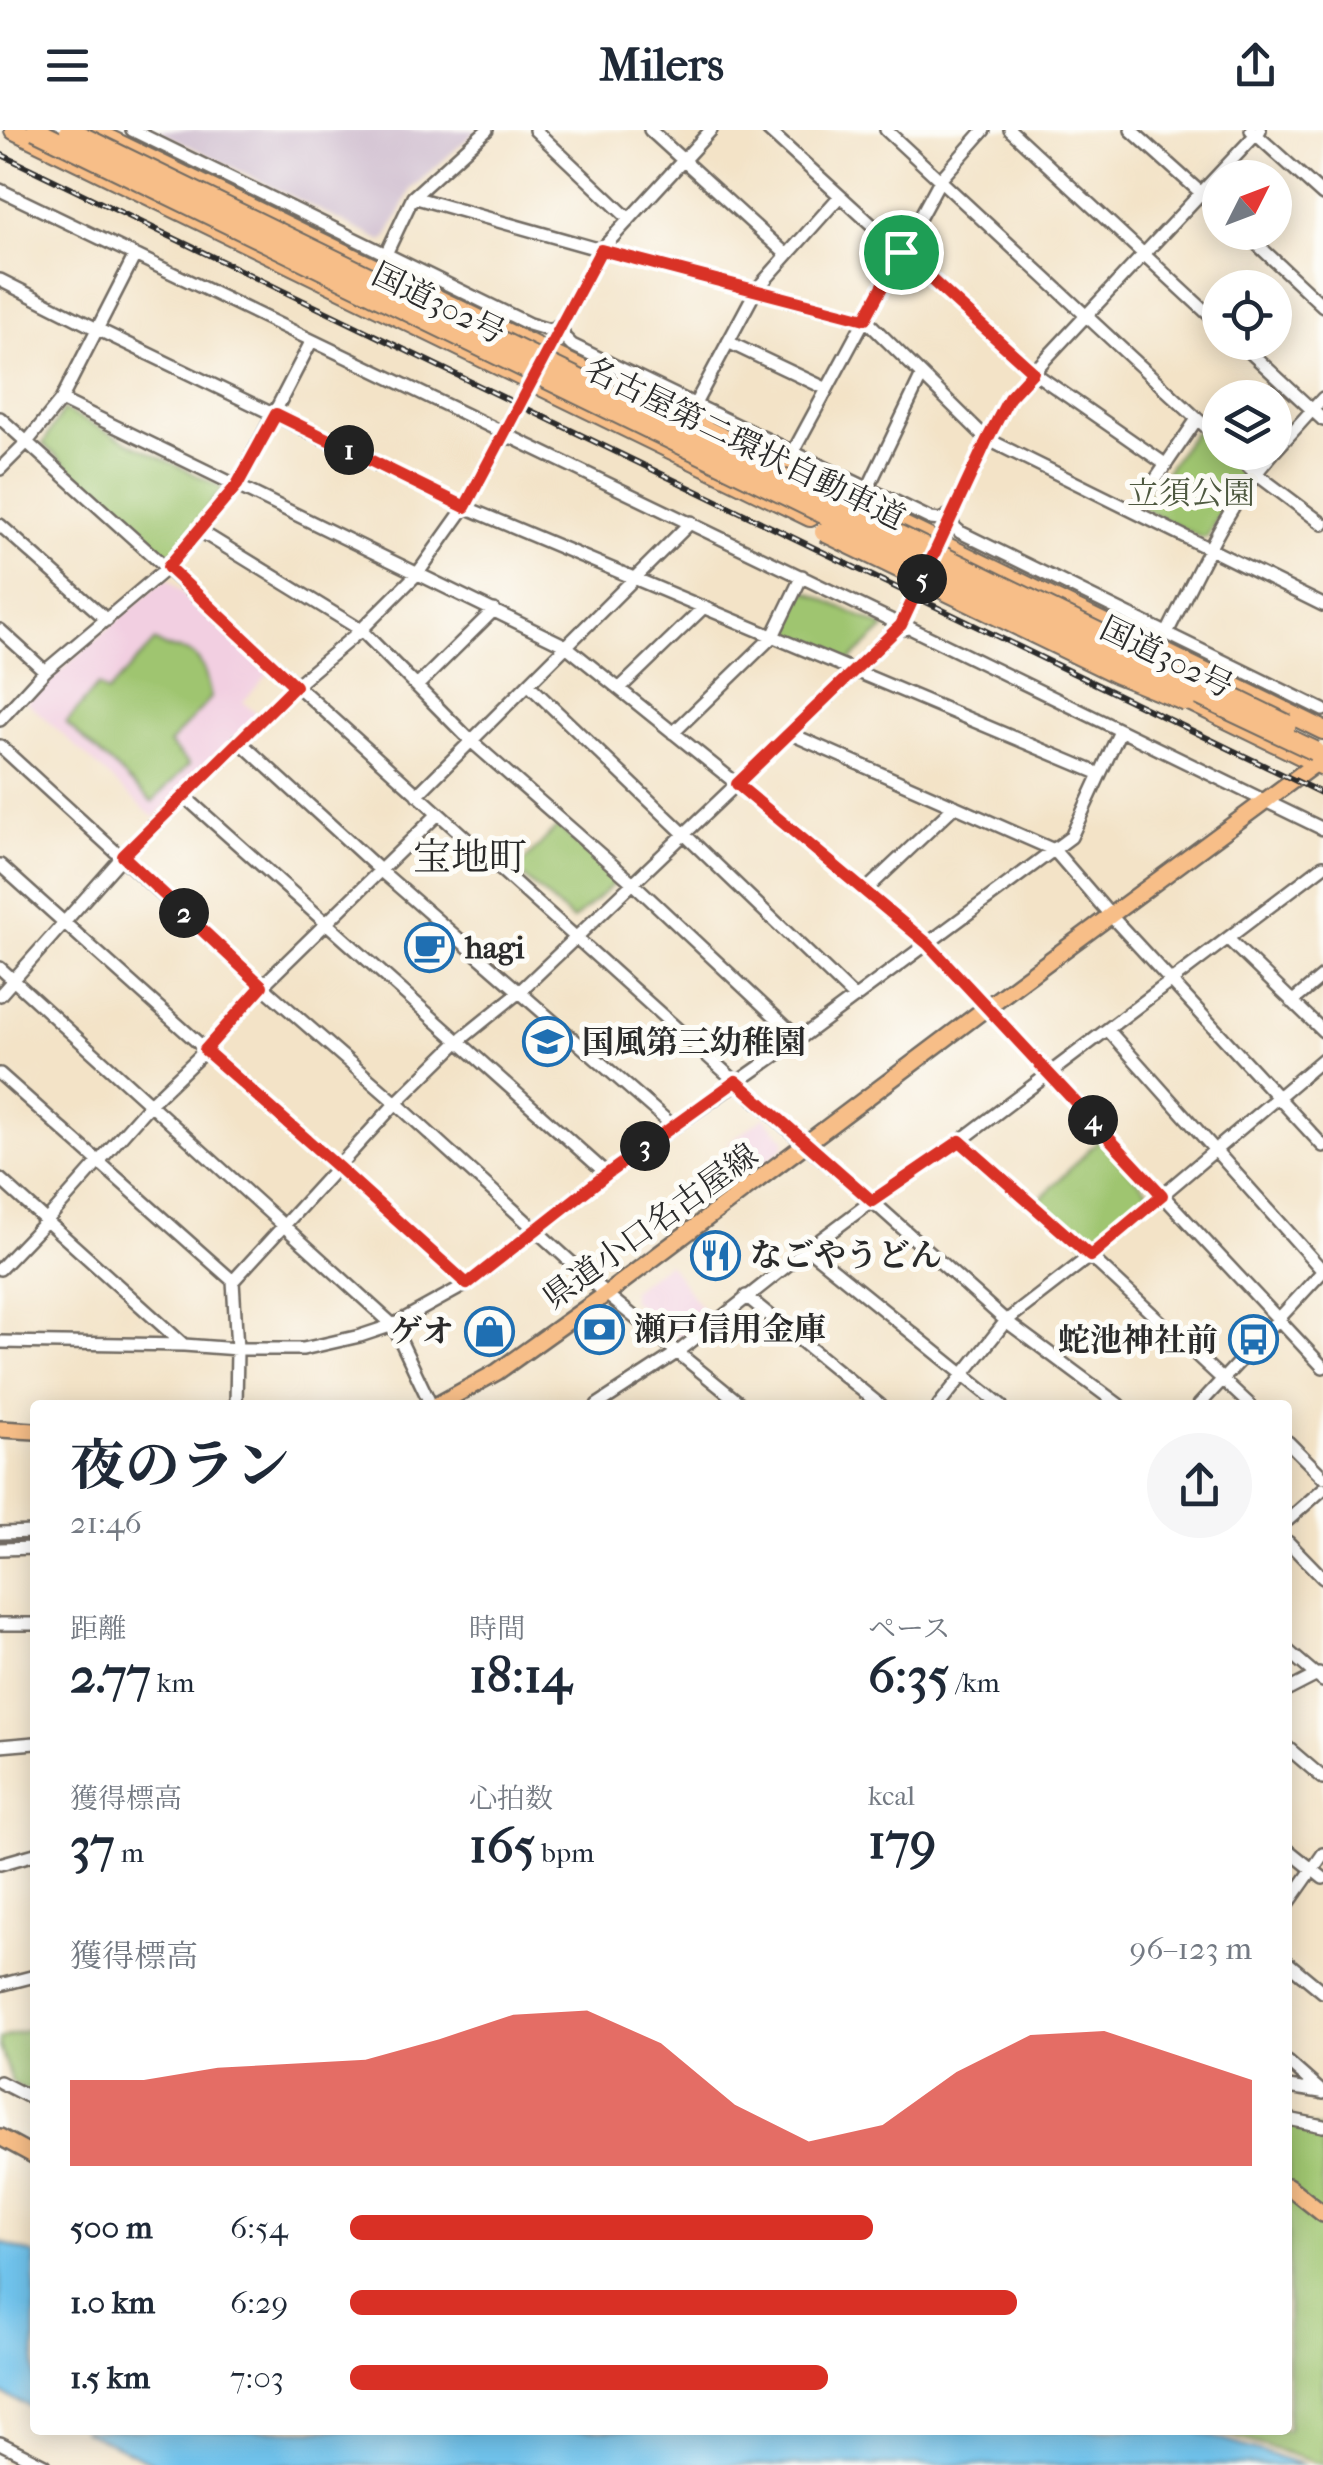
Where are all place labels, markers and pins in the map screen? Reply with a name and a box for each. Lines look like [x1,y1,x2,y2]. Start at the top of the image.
pin [859,210,944,295]
pin: 1 [324,425,374,475]
pin: 5 [897,554,947,604]
pin: 2 [159,888,209,938]
cafe icon: hagi [404,921,456,973]
place label: hagi [464,929,525,966]
school or university icon: 国風第三幼稚園 [521,1016,573,1068]
place label: 国風第三幼稚園 [582,1024,806,1061]
pin: 4 [1068,1095,1118,1145]
pin: 3 [620,1121,670,1171]
restaurant icon: なごやうどん [689,1229,741,1281]
place label: なごやうどん [750,1237,942,1274]
bank icon: 瀬戸信用金庫 [573,1303,625,1355]
shop icon: ゲオ [463,1305,515,1357]
place label: 瀬戸信用金庫 [634,1311,826,1348]
place label: ゲオ [391,1313,454,1350]
bus stop icon: 蛇池神社前 [1227,1314,1279,1366]
place label: 蛇池神社前 [1058,1322,1218,1359]

